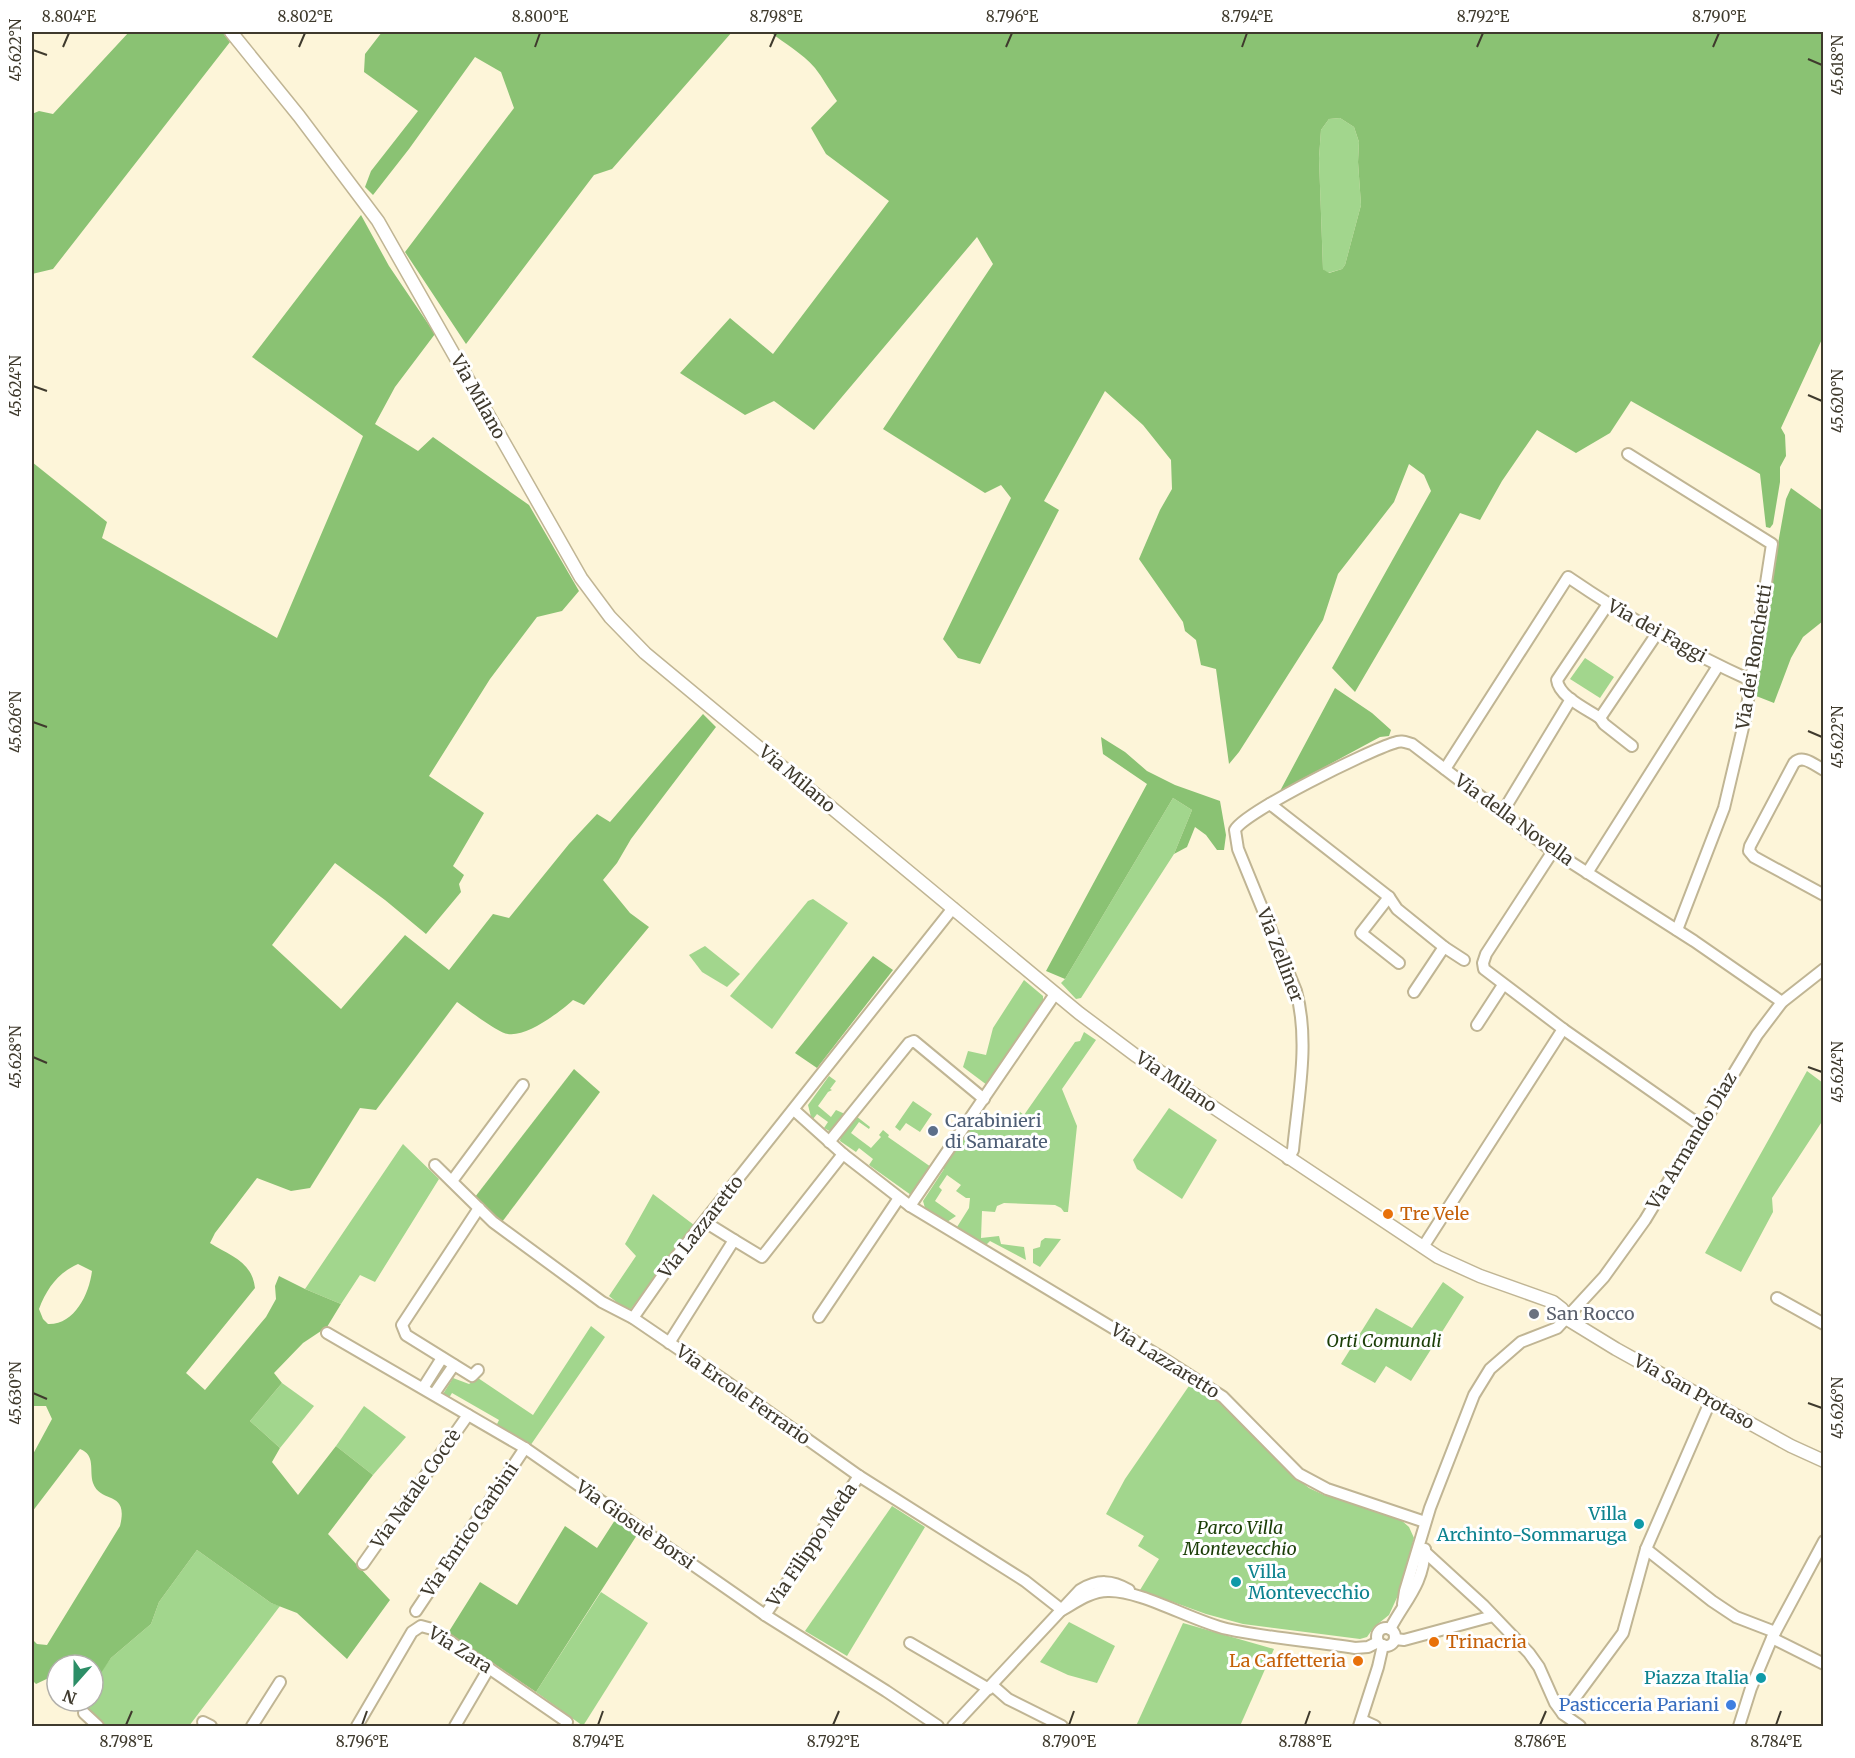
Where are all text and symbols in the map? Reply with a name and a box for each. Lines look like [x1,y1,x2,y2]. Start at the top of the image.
text: 8.804°E [42,7,97,26]
text: 8.802°E [277,7,333,26]
text: 8.800°E [512,7,569,26]
text: 8.798°E [749,7,803,26]
text: 8.796°E [986,7,1039,26]
text: 8.794°E [1221,7,1273,26]
text: 8.792°E [1457,7,1510,26]
text: 8.790°E [1692,7,1746,26]
text: 45.622°N [6,18,25,81]
text: 45.618°N [1828,34,1847,95]
street label: Via Milano [445,350,511,443]
text: 45.624°N [6,355,25,417]
text: 45.620°N [1828,369,1847,433]
street label: Via dei Ronchetti [1730,582,1776,732]
street label: Via dei Faggi [1603,593,1711,667]
text: 45.626°N [6,690,25,753]
text: 45.622°N [1828,705,1847,768]
street label: Via Milano [754,739,840,817]
street label: Via della Novella [1450,768,1579,871]
street label: Via Zelliner [1252,904,1309,1005]
text: 45.628°N [6,1025,25,1089]
text: 45.624°N [1828,1041,1847,1103]
street label: Via Milano [1131,1046,1221,1117]
street label: Via Armando Diaz [1641,1068,1742,1215]
place label: Carabinieri di Samarate [945,1109,1048,1153]
marker: Carabinieri di Samarate [926,1124,940,1138]
street label: Via Lazzaretto [653,1171,748,1283]
place label: Tre Vele [1400,1202,1469,1225]
marker: Tre Vele [1381,1207,1395,1221]
place label: San Rocco [1546,1302,1635,1325]
marker: San Rocco [1527,1307,1541,1321]
street label: Via Lazzaretto [1106,1317,1224,1403]
park label: Orti Comunali [1326,1329,1442,1352]
street label: Via Ercole Ferrario [671,1339,815,1450]
street label: Via San Protaso [1629,1348,1759,1434]
text: 45.630°N [6,1361,25,1425]
text: 45.626°N [1828,1376,1847,1439]
street label: Via Natale Coccè [365,1424,465,1554]
street label: Via Enrico Garbini [416,1458,523,1602]
street label: Via Giosuè Borsi [571,1475,699,1574]
street label: Via Filippo Meda [761,1478,862,1612]
place label: Villa Archinto-Sommaruga [1436,1502,1627,1546]
park label: Parco Villa Montevecchio [1182,1516,1297,1560]
marker: Villa Archinto-Sommaruga [1632,1517,1646,1531]
place label: Villa Montevecchio [1247,1560,1370,1604]
marker: Villa Montevecchio [1229,1575,1243,1589]
street label: Via Zara [423,1621,497,1678]
place label: Trinacria [1446,1630,1527,1653]
marker: Trinacria [1427,1635,1441,1649]
place label: La Caffetteria [1229,1649,1346,1672]
north arrow [45,1653,105,1713]
marker: La Caffetteria [1351,1654,1365,1668]
place label: Piazza Italia [1644,1666,1749,1689]
marker: Piazza Italia [1754,1671,1768,1685]
text: N [60,1685,79,1709]
place label: Pasticceria Pariani [1559,1693,1719,1716]
marker: Pasticceria Pariani [1724,1698,1738,1712]
text: 8.798°E [99,1732,153,1751]
text: 8.796°E [336,1732,389,1751]
text: 8.794°E [572,1732,624,1751]
text: 8.792°E [807,1732,860,1751]
text: 8.790°E [1042,1732,1096,1751]
text: 8.788°E [1279,1732,1332,1751]
text: 8.786°E [1514,1732,1566,1751]
text: 8.784°E [1750,1732,1802,1751]

